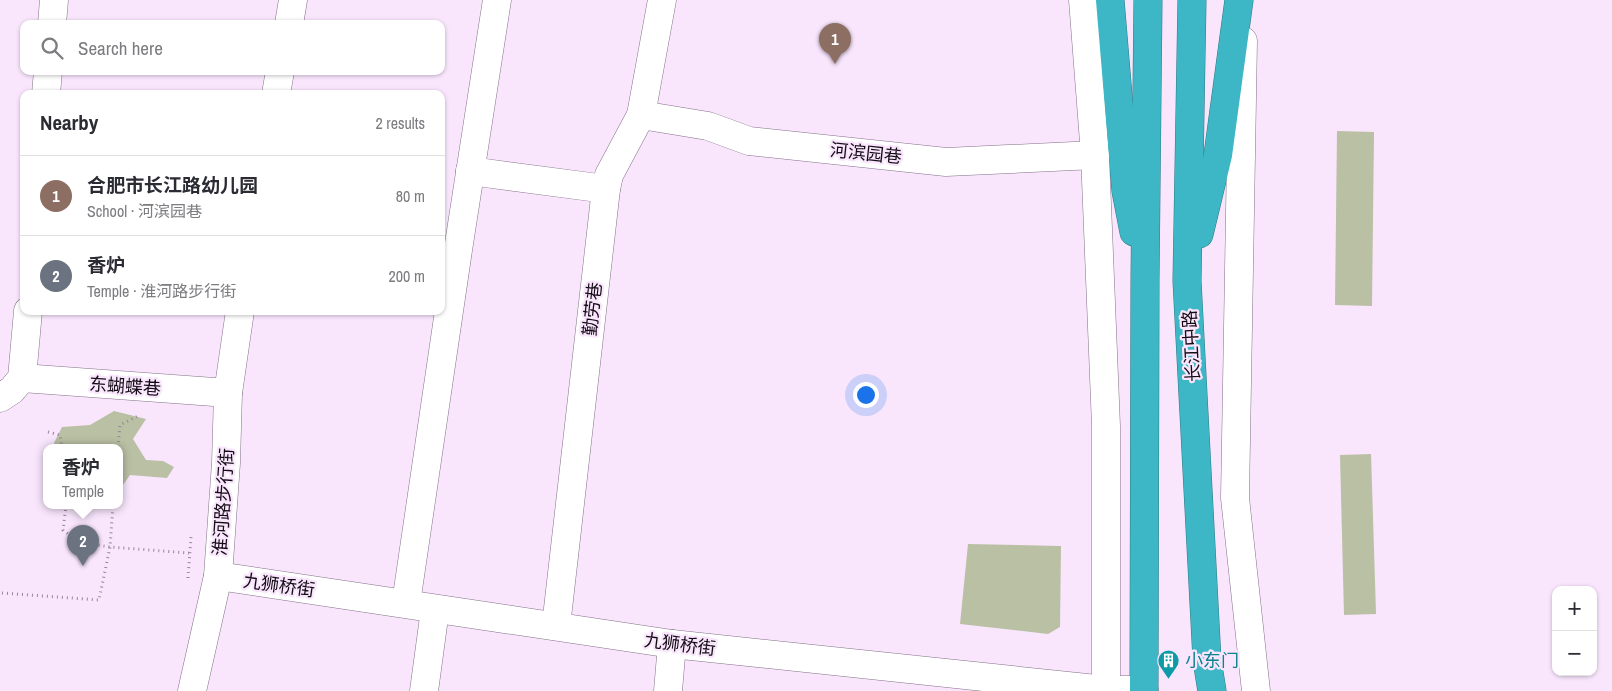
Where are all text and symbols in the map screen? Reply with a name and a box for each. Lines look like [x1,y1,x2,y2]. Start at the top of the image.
search box [20,20,445,75]
pin: 1 [819,23,851,64]
icon: search [38,34,66,62]
text: Search here [78,35,163,61]
text: Nearby [40,108,98,137]
text: 2 results [375,112,425,134]
street label: 河滨园巷 [829,137,903,169]
text: 合肥市长江路幼儿园 [87,172,258,198]
text: 1 [52,185,60,207]
text: 80 m [396,185,425,207]
text: School · 河滨园巷 [87,200,202,222]
text: 香炉 [87,252,125,278]
text: 2 [52,265,60,287]
text: 200 m [389,265,425,287]
text: Temple · 淮河路步行街 [87,280,236,302]
street label: 勤劳巷 [577,281,607,337]
street label: 长江中路 [1177,309,1205,383]
street label: 东蝴蝶巷 [88,371,162,401]
your location [853,382,879,408]
popup [43,444,123,509]
street label: 淮河路步行街 [207,447,239,557]
text: 香炉 [62,454,100,480]
text: Temple [62,480,104,502]
pin: 2 [67,525,99,566]
street label: 九狮桥街 [242,568,316,602]
map controls [1552,586,1597,676]
button: + [1552,586,1597,631]
street label: 九狮桥街 [643,627,717,661]
button: − [1552,631,1597,676]
building icon: 小东门 [1157,648,1181,679]
place label: 小东门 [1185,648,1239,673]

